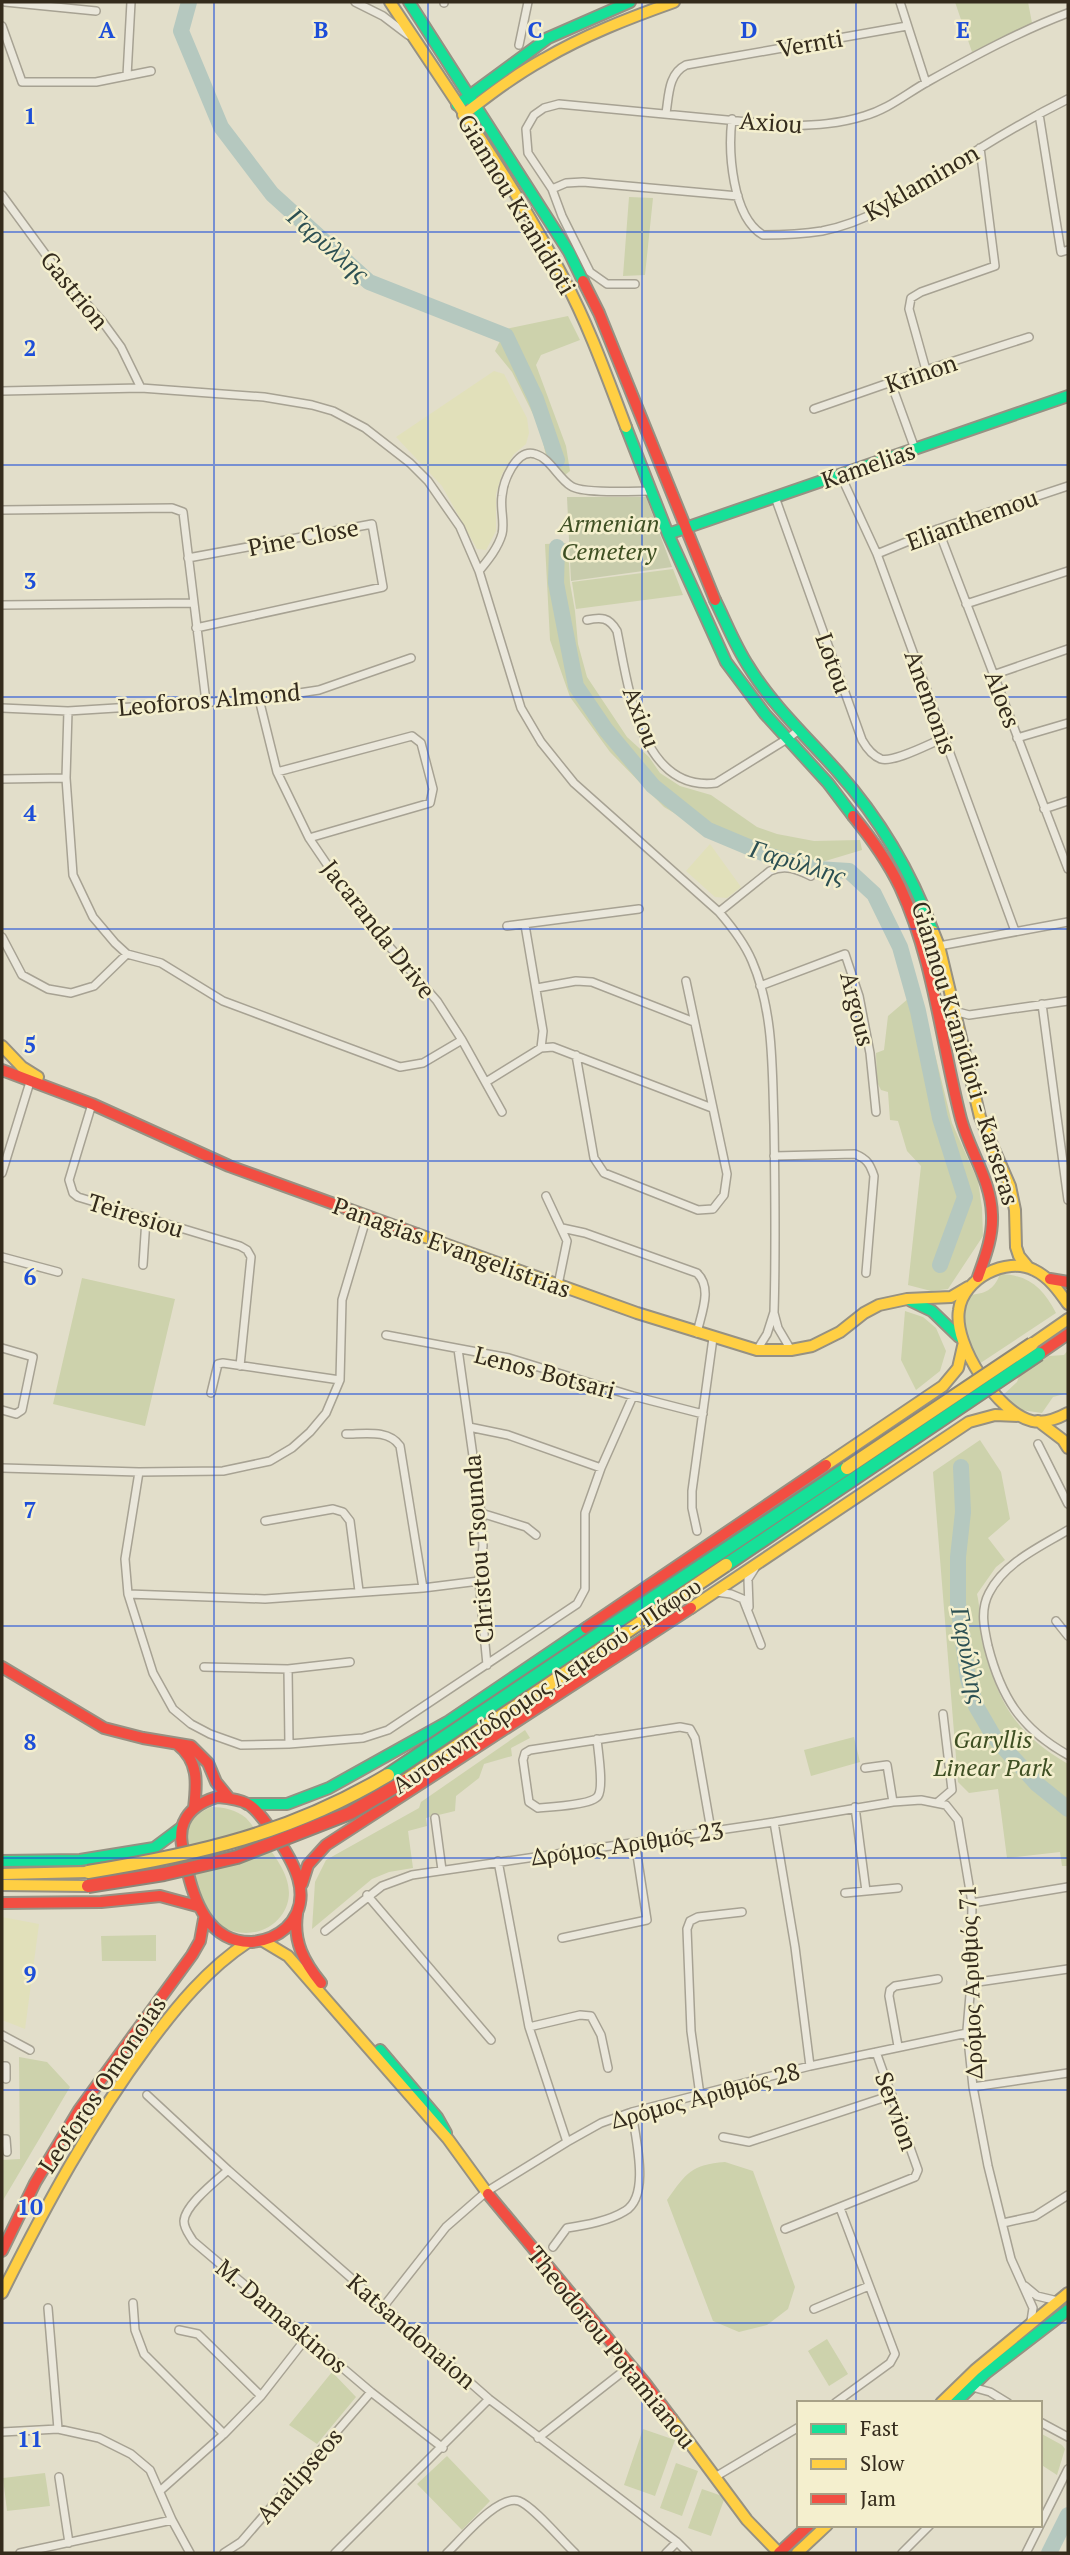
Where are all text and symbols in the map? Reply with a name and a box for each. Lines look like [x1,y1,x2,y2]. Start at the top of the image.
text: A [99,14,116,45]
text: B [314,14,329,45]
text: C [528,14,543,45]
text: D [741,14,758,45]
text: E [956,14,970,45]
street label: Vernti [775,22,845,64]
text: 1 [24,100,37,131]
street label: Axiou [738,104,804,140]
street label: Giannou Kranidioti [450,108,584,300]
street label: Kyklaminon [858,136,984,228]
water label: Γαρύλλης [280,198,378,290]
street label: Gastrion [34,244,116,336]
text: 2 [24,332,37,363]
street label: Krinon [881,346,961,400]
street label: Kamelias [817,434,919,496]
street label: Elianthemou [902,480,1042,558]
park label: Armenian Cemetery [556,507,660,567]
street label: Pine Close [245,511,361,563]
text: 3 [24,565,37,596]
street label: Lotou [808,628,860,698]
street label: Anemonis [897,646,965,758]
street label: Aloes [977,666,1029,732]
street label: Leoforos Almond [116,675,302,723]
street label: Axiou [616,682,668,752]
text: 4 [24,797,37,828]
water label: Γαρύλλης [745,830,851,892]
street label: Jacaranda Drive [315,853,443,1005]
street label: Giannou Kranidioti - Karseras [904,897,1028,1209]
street label: Argous [833,968,883,1050]
text: 5 [24,1029,37,1060]
street label: Teiresiou [84,1185,188,1245]
street label: Panagias Evangelistrias [329,1189,575,1305]
text: 6 [24,1261,37,1292]
street label: Lenos Botsari [471,1338,619,1406]
street label: Christou Tsounda [455,1453,501,1645]
text: 7 [24,1494,37,1525]
street label: Αυτοκινητόδρομος Λεμεσού - Πάφου [385,1569,707,1801]
water label: Γαρύλλης [944,1602,996,1707]
park label: Garyllis Linear Park [933,1723,1053,1783]
text: 8 [24,1726,37,1757]
street label: Δρόμος Αριθμός 23 [528,1814,726,1872]
street label: Δρόμος Αριθμός 71 [951,1884,989,2080]
text: 9 [24,1958,37,1989]
street label: Leoforos Omonoias [31,1989,173,2179]
street label: Δρόμος Αριθμός 28 [607,2054,803,2136]
street label: Servion [868,2067,926,2155]
text: 10 [17,2191,43,2222]
street label: Theodorou Potamianou [520,2239,704,2455]
street label: M. Damaskinos [210,2252,354,2380]
street label: Katsandonaion [341,2266,483,2396]
legend [797,2401,1042,2527]
text: Fast [860,2414,899,2442]
street label: Analipseos [249,2420,349,2530]
text: 11 [17,2423,43,2454]
text: Slow [860,2449,905,2477]
text: Jam [860,2484,896,2512]

